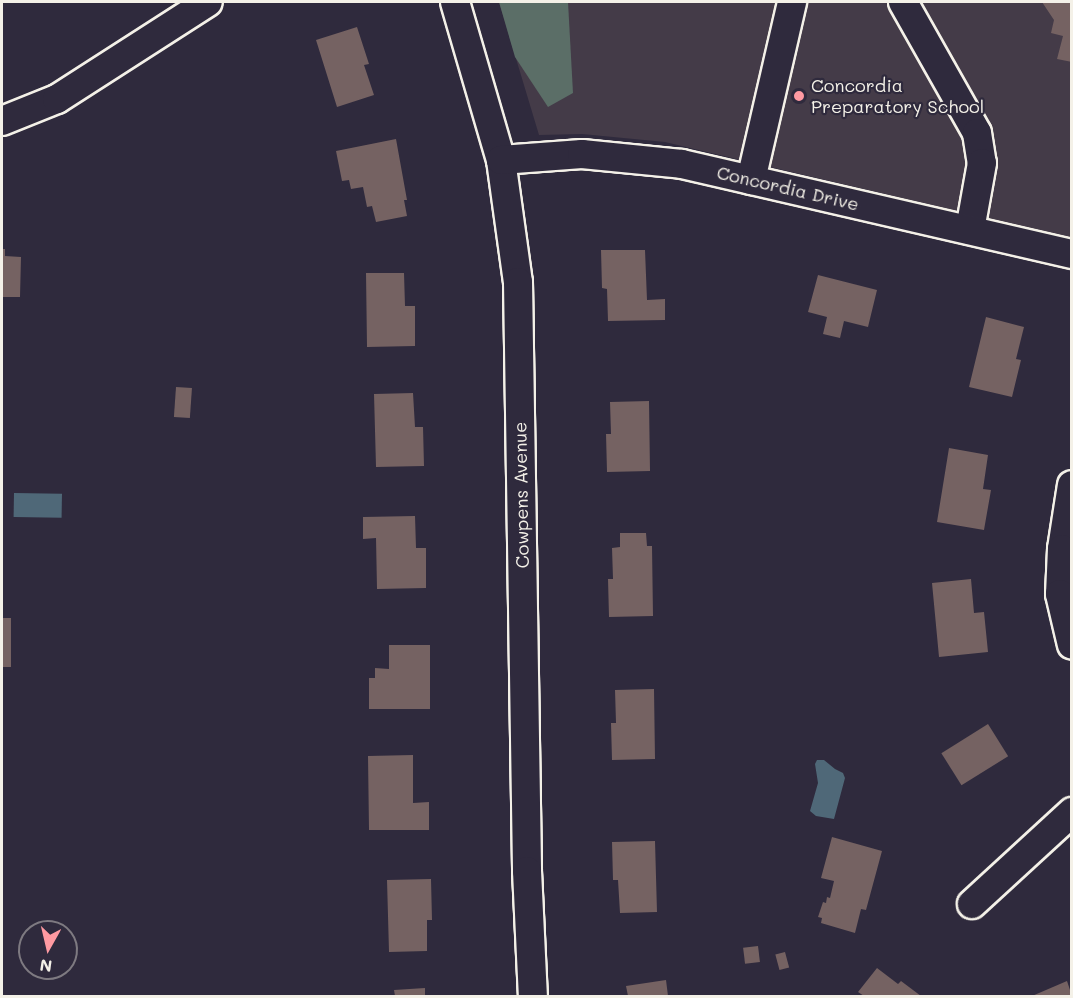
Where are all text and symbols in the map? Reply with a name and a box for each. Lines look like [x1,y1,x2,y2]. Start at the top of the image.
place label: Concordia Preparatory School [811,75,984,118]
marker: Concordia Preparatory School [792,89,806,103]
street label: Concordia Drive [715,161,861,215]
street label: Cowpens Avenue [509,422,533,568]
north arrow [18,920,78,980]
text: N [38,955,53,978]

